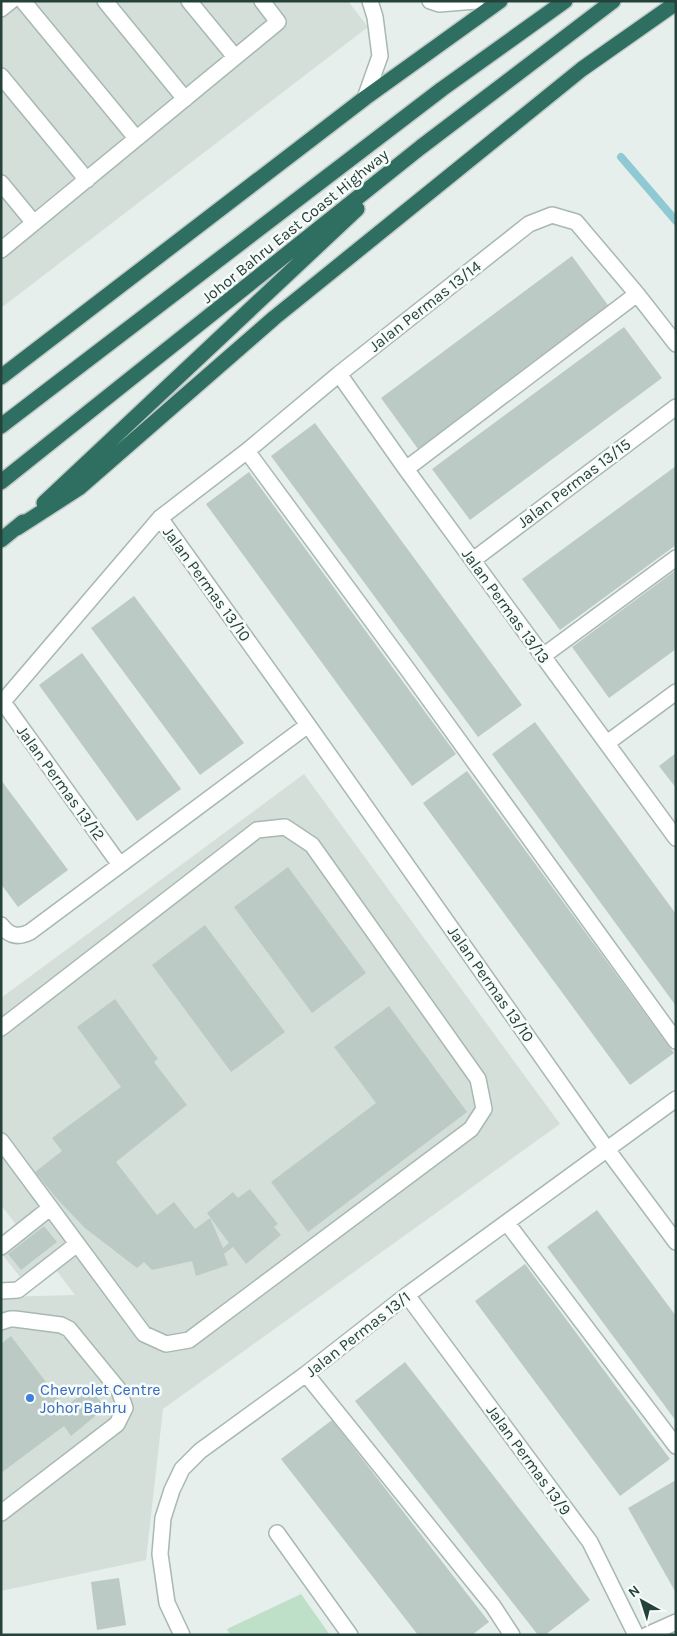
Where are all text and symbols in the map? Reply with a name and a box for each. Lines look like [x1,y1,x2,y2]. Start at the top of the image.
street label: Johor Bahru East Coast Highway [198,144,393,307]
street label: Jalan Permas 13/14 [365,256,485,356]
street label: Jalan Permas 13/15 [514,434,634,532]
street label: Jalan Permas 13/10 [159,523,255,645]
street label: Jalan Permas 13/13 [458,545,554,667]
street label: Jalan Permas 13/12 [13,722,109,844]
street label: Jalan Permas 13/10 [444,922,538,1046]
street label: Jalan Permas 13/1 [302,1287,414,1381]
place label: Chevrolet Centre Johor Bahru [40,1380,160,1417]
marker: Chevrolet Centre Johor Bahru [24,1392,36,1404]
street label: Jalan Permas 13/9 [483,1401,575,1519]
north arrow [617,1576,667,1626]
text: N [625,1582,643,1601]

